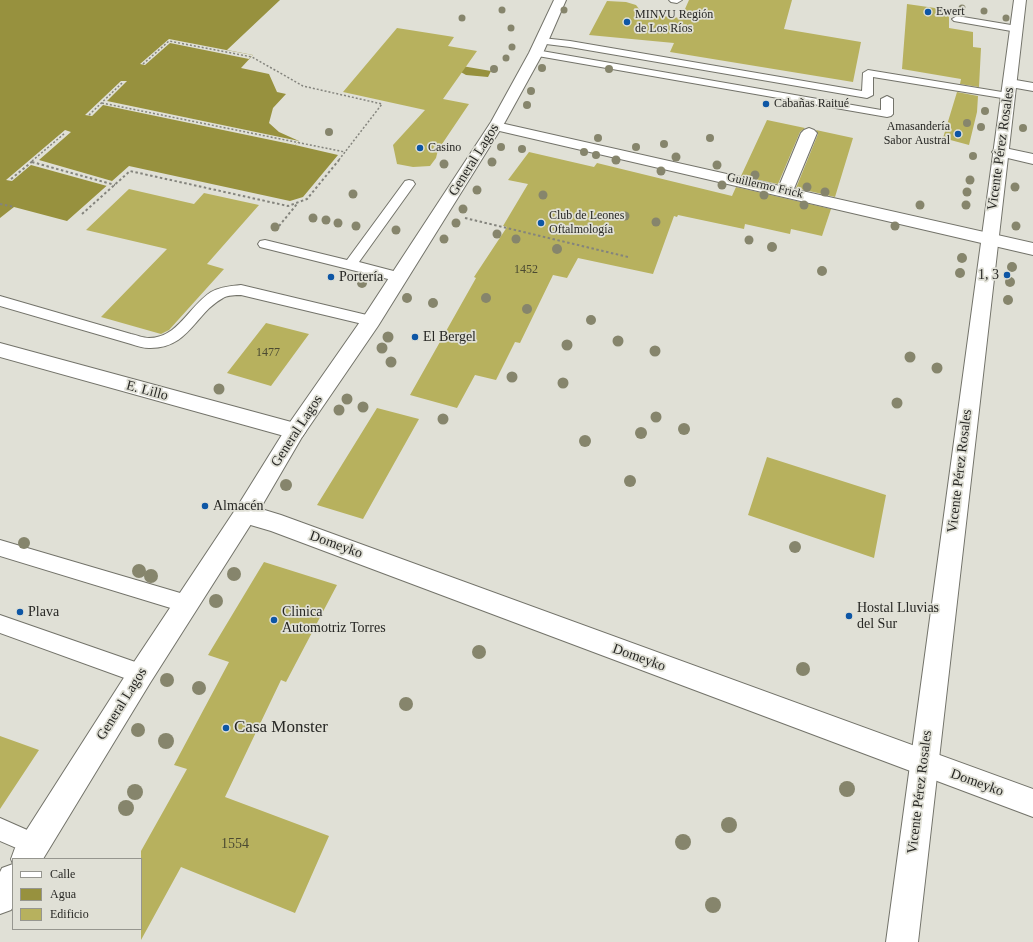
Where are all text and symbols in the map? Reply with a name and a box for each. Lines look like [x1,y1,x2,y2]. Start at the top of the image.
place label: Ewert [936,5,965,19]
marker: Ewert [923,7,933,17]
place label: MINVU Región de Los Ríos [635,8,713,36]
marker: MINVU Región de Los Ríos [622,17,632,27]
street label: Vicente Pérez Rosales [984,86,1018,212]
place label: Cabañas Raitué [774,97,849,111]
marker: Cabañas Raitué [761,99,771,109]
place label: Amasandería Sabor Austral [884,120,950,148]
street label: General Lagos [445,121,503,199]
marker: Amasandería Sabor Austral [953,129,963,139]
place label: Casino [428,141,461,155]
marker: Casino [415,143,425,153]
street label: Guillermo Frick [726,170,804,202]
place label: Club de Leones Oftalmología [549,209,624,237]
marker: Club de Leones Oftalmología [536,218,546,228]
house number: 1452 [514,263,538,277]
place label: 1, 3 [978,267,999,283]
place label: Portería [339,269,383,285]
marker: 1, 3 [1002,270,1012,280]
marker: Portería [326,272,336,282]
place label: El Bergel [423,329,476,345]
marker: El Bergel [410,332,420,342]
house number: 1477 [256,346,280,360]
street label: E. Lillo [124,377,170,405]
street label: General Lagos [268,392,326,470]
street label: Vicente Pérez Rosales [944,408,976,534]
place label: Almacén [213,498,264,514]
marker: Almacén [200,501,210,511]
street label: Domeyko [307,528,365,562]
place label: Hostal Lluvias del Sur [857,600,939,632]
place label: Plava [28,604,59,620]
place label: Clinica Automotriz Torres [282,604,386,636]
marker: Plava [15,607,25,617]
marker: Hostal Lluvias del Sur [844,611,854,621]
marker: Clinica Automotriz Torres [269,615,279,625]
street label: Domeyko [610,641,668,675]
street label: General Lagos [93,665,151,743]
place label: Casa Monster [234,718,328,738]
marker: Casa Monster [221,723,231,733]
street label: Vicente Pérez Rosales [904,729,936,855]
street label: Domeyko [948,766,1006,800]
house number: 1554 [221,836,249,852]
legend [12,858,142,930]
text: Calle [50,867,75,881]
text: Agua [50,887,76,901]
text: Edificio [50,907,89,921]

